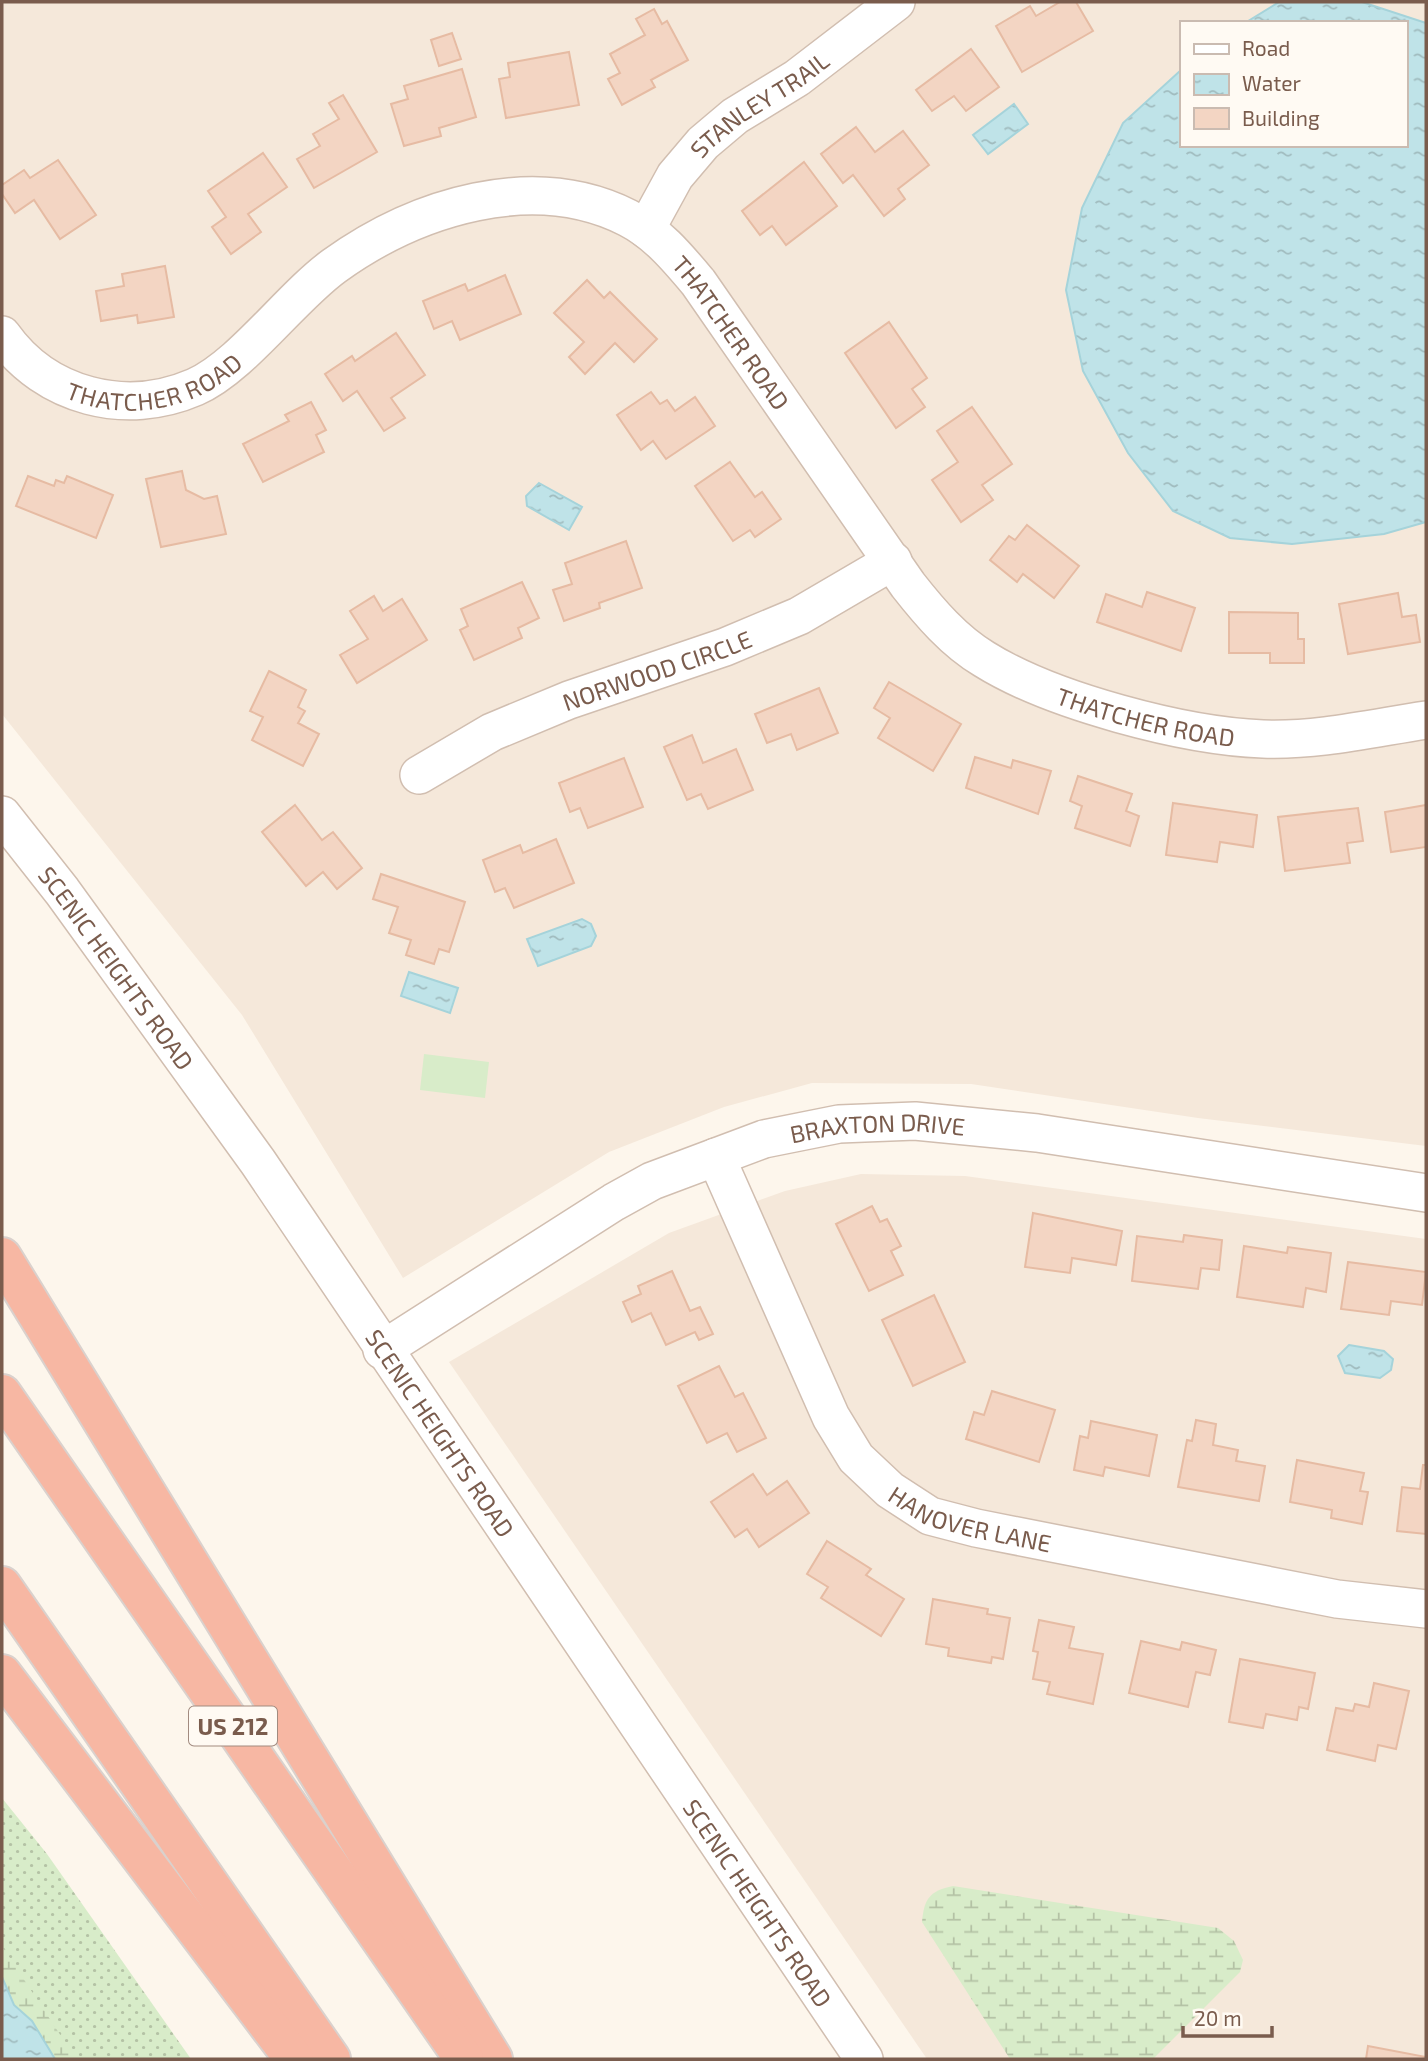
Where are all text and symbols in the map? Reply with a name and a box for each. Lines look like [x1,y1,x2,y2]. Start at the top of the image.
legend [1180,21,1407,147]
text: Road [1242,35,1290,60]
street label: STANLEY TRAIL [683,45,834,163]
text: Water [1242,70,1301,95]
text: Building [1242,105,1320,130]
street label: THATCHER ROAD [667,249,796,415]
street label: THATCHER ROAD [63,347,247,415]
street label: NORWOOD CIRCLE [558,623,756,716]
street label: THATCHER ROAD [1053,680,1237,751]
street label: SCENIC HEIGHTS ROAD [33,860,201,1075]
street label: BRAXTON DRIVE [787,1106,967,1148]
street label: SCENIC HEIGHTS ROAD [361,1323,521,1542]
street label: HANOVER LANE [884,1479,1054,1557]
road number: US 212 [189,1707,277,1746]
street label: SCENIC HEIGHTS ROAD [678,1793,839,2012]
scale bar [1183,1994,1272,2038]
text: 20 m [1194,2005,1242,2030]

